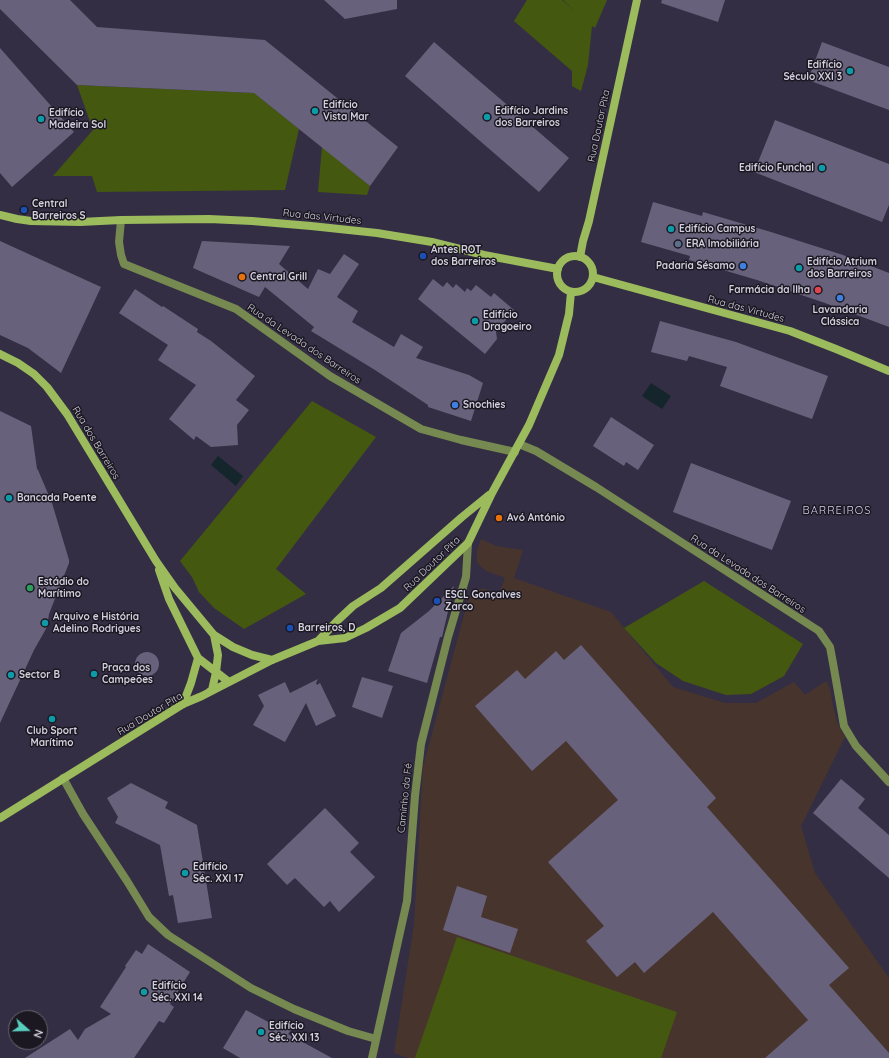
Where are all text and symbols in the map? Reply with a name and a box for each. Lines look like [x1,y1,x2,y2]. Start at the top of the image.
place label: Edifício Século XXI 3 [783,59,842,82]
marker: Edifício Século XXI 3 [845,66,855,76]
street label: Rua Doutor Pita [585,89,613,163]
place label: Edifício Vista Mar [323,99,369,122]
place label: Edifício Jardins dos Barreiros [495,105,568,128]
marker: Edifício Vista Mar [310,106,320,116]
place label: Edifício Madeira Sol [49,107,106,130]
marker: Edifício Jardins dos Barreiros [482,112,492,122]
marker: Edifício Madeira Sol [36,114,46,124]
place label: Edifício Funchal [739,162,814,174]
marker: Edifício Funchal [817,163,827,173]
place label: Central Barreiros S [32,198,85,222]
marker: Central Barreiros S [19,205,29,215]
street label: Rua das Virtudes [282,207,362,227]
place label: Edifício Campus [679,223,755,235]
marker: Edifício Campus [666,224,676,234]
place label: ERA Imobiliária [686,238,759,250]
marker: ERA Imobiliária [673,239,683,249]
place label: Antes ROT dos Barreiros [431,244,496,268]
marker: Antes ROT dos Barreiros [418,251,428,261]
place label: Edifício Atrium dos Barreiros [807,256,877,280]
place label: Padaria Sésamo [656,260,735,272]
marker: Padaria Sésamo [738,261,748,271]
marker: Edifício Atrium dos Barreiros [794,263,804,273]
place label: Central Grill [250,271,307,283]
marker: Central Grill [237,272,247,282]
place label: Farmácia da Ilha [729,284,810,296]
marker: Farmácia da Ilha [813,285,823,295]
street label: Rua das Virtudes [706,293,786,325]
marker: Lavandaria Clássica [835,293,845,303]
street label: Rua da Levada dos Barreiros [245,301,363,387]
place label: Lavandaria Clássica [812,304,868,328]
place label: Edifício Dragoeiro [483,309,532,332]
marker: Edifício Dragoeiro [470,316,480,326]
place label: Snochies [463,399,505,411]
marker: Snochies [450,400,460,410]
street label: Rua dos Barreiros [70,404,122,482]
place label: Bancada Poente [17,492,97,504]
marker: Bancada Poente [4,493,14,503]
district label: BARREIROS [803,504,871,518]
place label: Avó António [507,512,565,524]
marker: Avó António [494,513,504,523]
street label: Rua da Levada dos Barreiros [688,532,808,616]
street label: Rua Doutor Pita [401,534,463,594]
place label: Estádio do Marítimo [38,576,89,600]
marker: Estádio do Marítimo [25,583,35,593]
place label: ESCL Gonçalves Zarco [445,589,521,612]
marker: ESCL Gonçalves Zarco [432,596,442,606]
place label: Arquivo e História Adelino Rodrigues [53,611,141,634]
marker: Arquivo e História Adelino Rodrigues [40,618,50,628]
place label: Barreiros, D [298,622,355,634]
marker: Barreiros, D [285,623,295,633]
place label: Praça dos Campeões [102,662,153,686]
place label: Sector B [19,669,60,681]
marker: Praça dos Campeões [89,669,99,679]
marker: Sector B [6,670,16,680]
street label: Rua Doutor Pita [115,690,185,738]
marker: Club Sport Marítimo [47,714,57,724]
place label: Club Sport Marítimo [27,725,77,748]
street label: Caminho da Fé [395,763,415,833]
place label: Edifício Séc. XXI 17 [193,861,243,884]
marker: Edifício Séc. XXI 17 [180,868,190,878]
place label: Edifício Séc. XXI 14 [152,980,203,1004]
marker: Edifício Séc. XXI 14 [139,987,149,997]
north arrow [8,1010,48,1050]
place label: Edifício Séc. XXI 13 [269,1020,319,1044]
marker: Edifício Séc. XXI 13 [256,1027,266,1037]
text: N [30,1028,46,1040]

